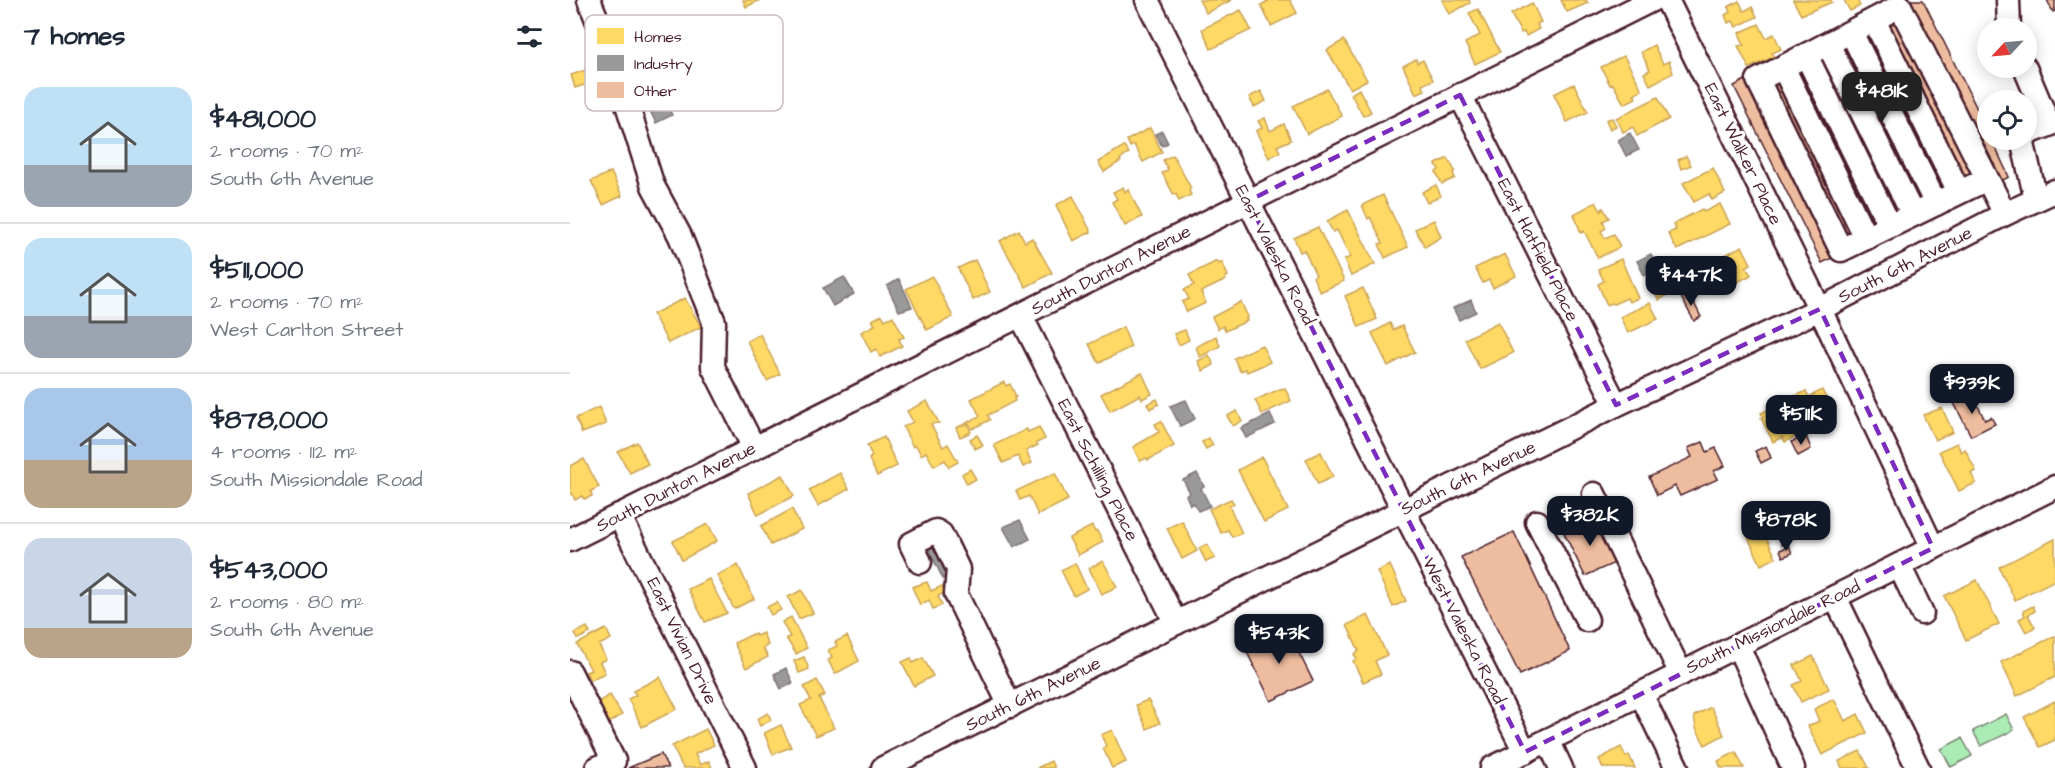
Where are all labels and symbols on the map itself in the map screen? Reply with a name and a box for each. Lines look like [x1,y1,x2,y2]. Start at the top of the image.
legend [585,15,783,111]
north arrow [1977,18,2037,78]
text: Homes [634,26,682,48]
text: Industry [634,53,693,76]
pin: $481K [1840,72,1924,123]
street label: East Walker Place [1698,79,1788,229]
text: Other [634,80,677,102]
street label: East Hatfield Place [1491,174,1585,326]
street label: East Valeska Road [1229,181,1321,329]
street label: South Dunton Avenue [1027,219,1195,321]
street label: South 6th Avenue [1834,220,1977,310]
pin: $447K [1649,256,1733,307]
pin: $939K [1930,364,2014,415]
street label: East Schilling Place [1050,395,1145,546]
pin: $511K [1759,395,1843,446]
street label: South 6th Avenue [1396,434,1540,522]
street label: South Dunton Avenue [592,436,760,538]
pin: $382K [1548,496,1632,547]
pin: $878K [1744,501,1828,552]
street label: West Valeska Road [1416,554,1512,708]
street label: East Vivian Drive [640,573,724,709]
street label: South Missiondale Road [1682,574,1864,680]
pin: $543K [1237,614,1321,665]
street label: South 6th Avenue [961,650,1105,738]

